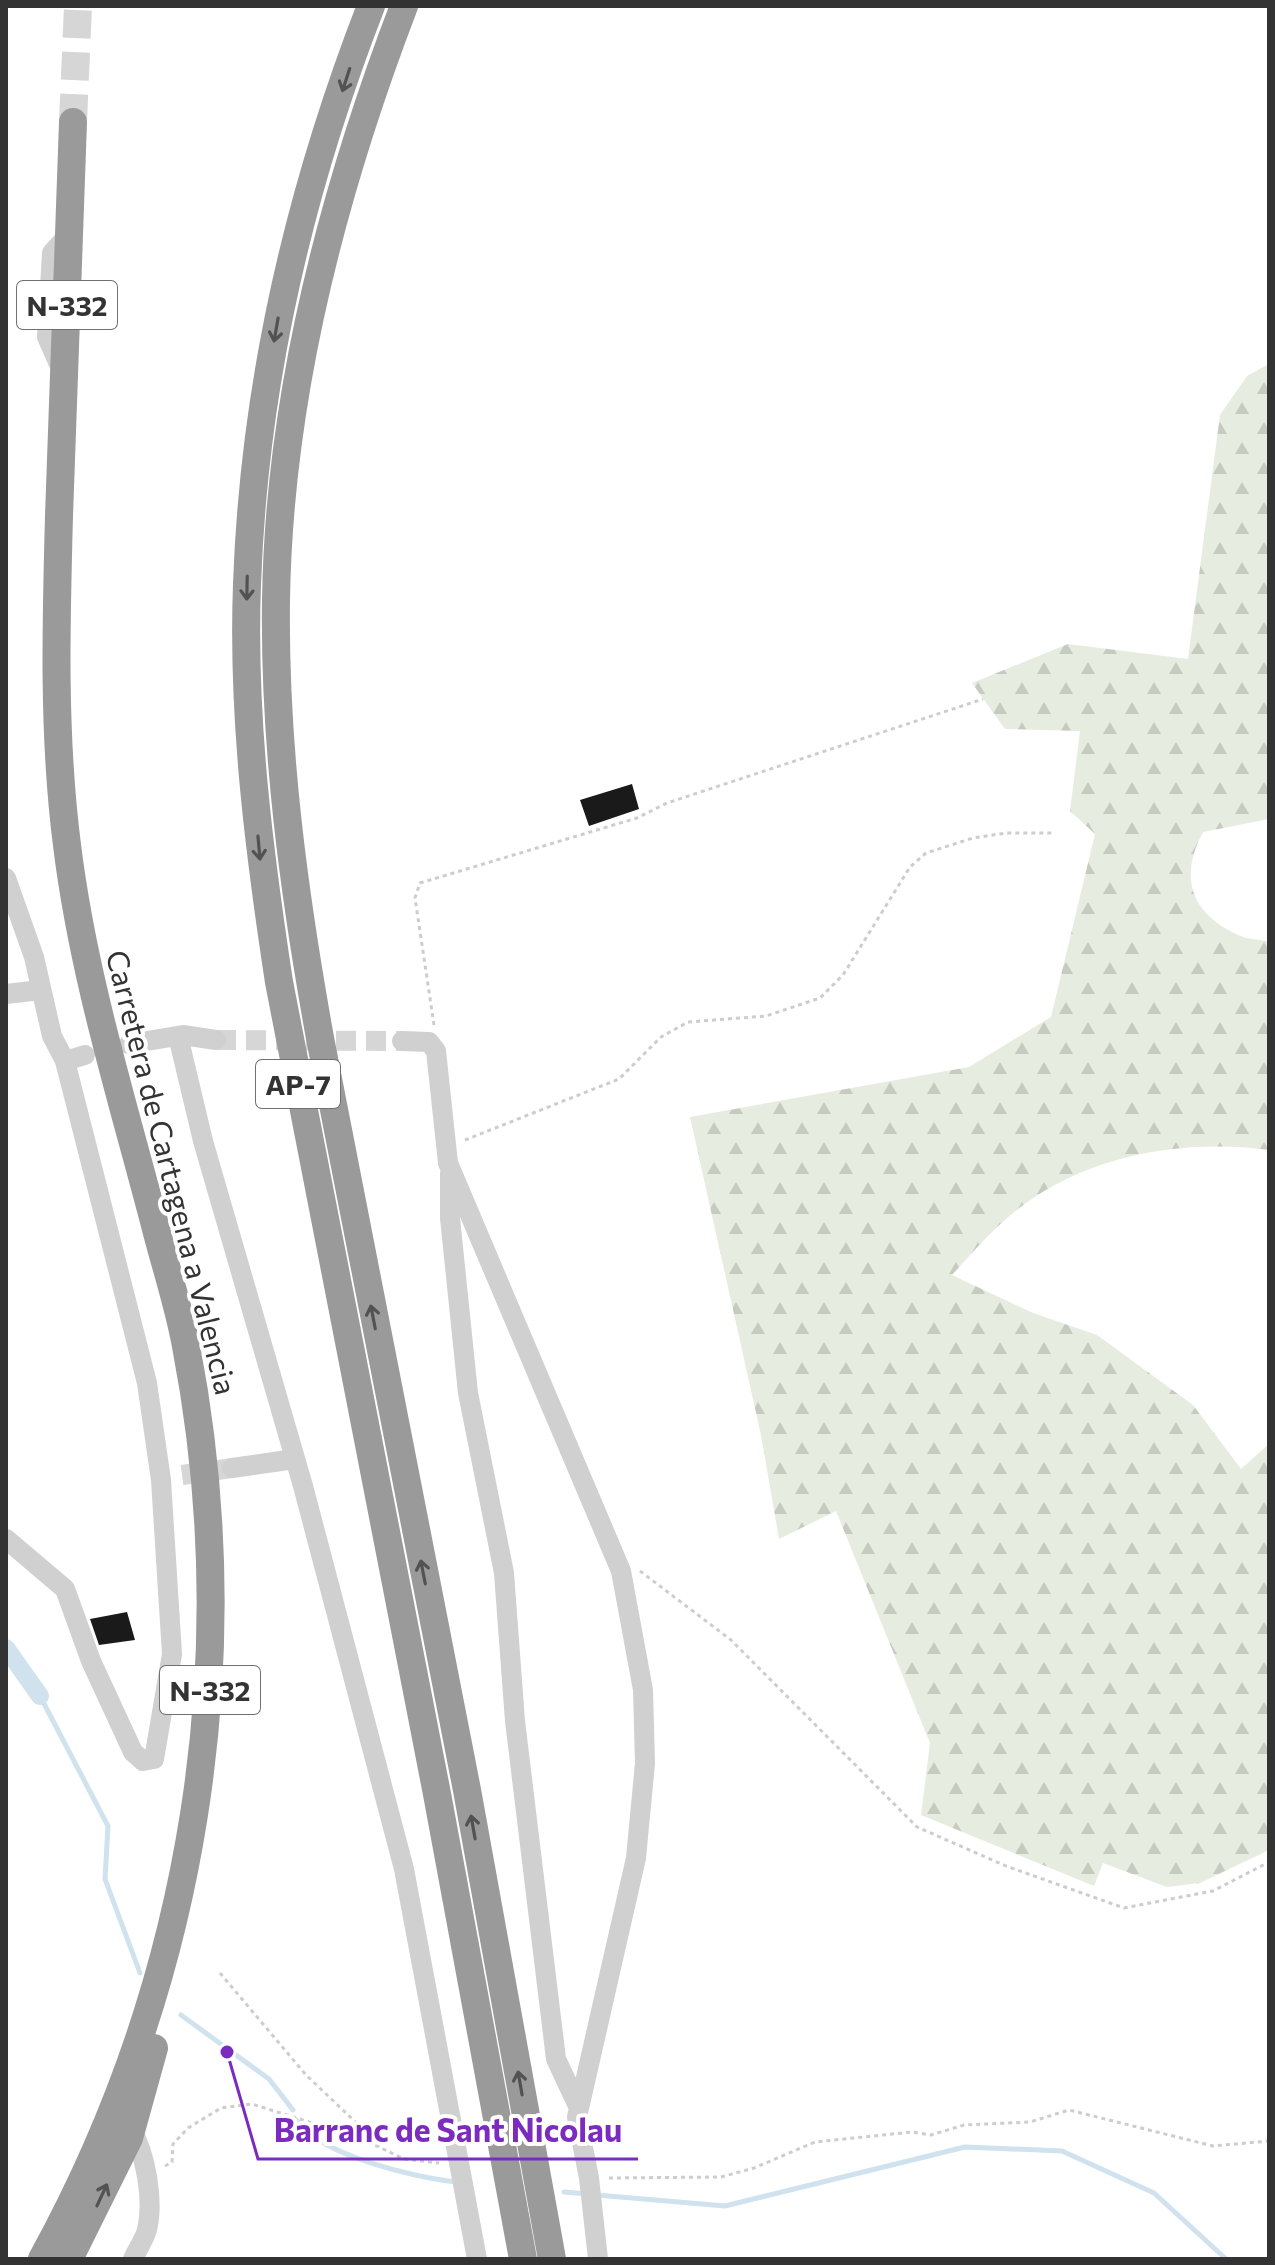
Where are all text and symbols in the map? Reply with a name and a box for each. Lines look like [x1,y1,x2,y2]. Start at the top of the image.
one-way arrow [337,67,352,92]
road number: N-332 [17,281,117,329]
one-way arrow [267,317,282,342]
one-way arrow [239,574,255,601]
one-way arrow [252,834,267,861]
street label: Carretera de Cartagena a Valencia [100,946,246,1398]
road number: AP-7 [256,1060,340,1108]
one-way arrow [364,1305,379,1330]
one-way arrow [415,1560,430,1585]
road number: N-332 [160,1666,260,1714]
one-way arrow [465,1815,480,1840]
one-way arrow [511,2071,526,2096]
callout: Barranc de Sant Nicolau [258,2103,638,2159]
text: Barranc de Sant Nicolau [274,2109,622,2149]
one-way arrow [95,2183,110,2207]

